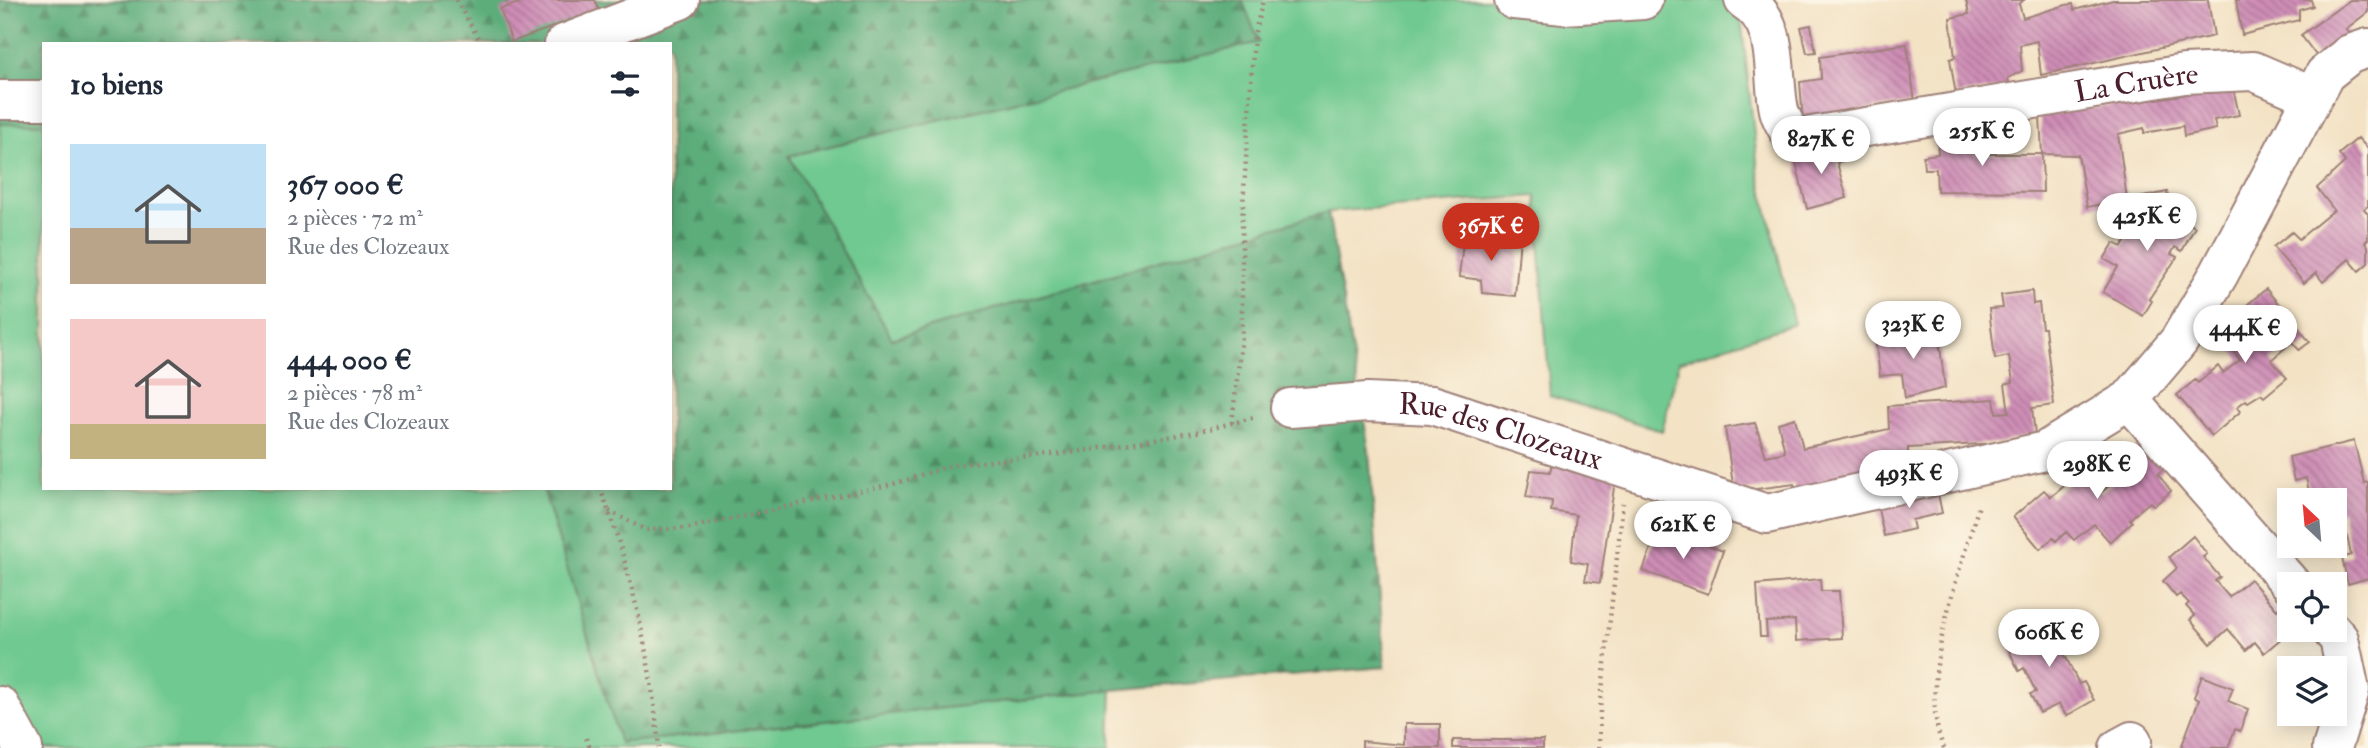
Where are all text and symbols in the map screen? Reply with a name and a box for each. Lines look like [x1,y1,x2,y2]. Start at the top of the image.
street label: La Cruère [2072,55,2199,111]
icon: filters [606,65,644,103]
text: 10 biens [70,66,163,103]
pin: 255K € [1925,108,2039,168]
pin: 827K € [1764,116,1878,176]
text: 255K € [1949,116,2015,145]
text: 827K € [1787,124,1855,153]
text: 367 000 € [287,166,404,203]
icon: home [126,172,210,256]
pin: 425K € [2090,194,2204,253]
text: 425K € [2113,201,2181,230]
text: 2 pièces · 72 m² [287,203,423,232]
pin: 367K € [1434,204,1548,263]
text: 367K € [1458,211,1524,240]
text: Rue des Clozeaux [287,232,449,261]
pin: 323K € [1856,302,1970,361]
pin: 444K € [2188,306,2302,365]
text: 323K € [1881,309,1945,338]
text: 444K € [2209,313,2281,342]
text: 444 000 € [287,341,412,378]
icon: home [126,347,210,431]
text: 2 pièces · 78 m² [287,378,422,407]
street label: Rue des Clozeaux [1398,385,1607,478]
text: Rue des Clozeaux [287,407,449,436]
pin: 298K € [2040,442,2154,501]
text: 298K € [2063,449,2131,478]
pin: 493K € [1852,450,1966,510]
text: 493K € [1875,458,1943,487]
north arrow [2277,488,2347,558]
map controls [2277,488,2347,726]
pin: 621K € [1626,502,1740,561]
text: 621K € [1650,509,1716,538]
button: locate [2277,572,2347,642]
pin: 606K € [1992,610,2106,669]
text: 606K € [2014,617,2084,646]
button: layers [2277,656,2347,726]

